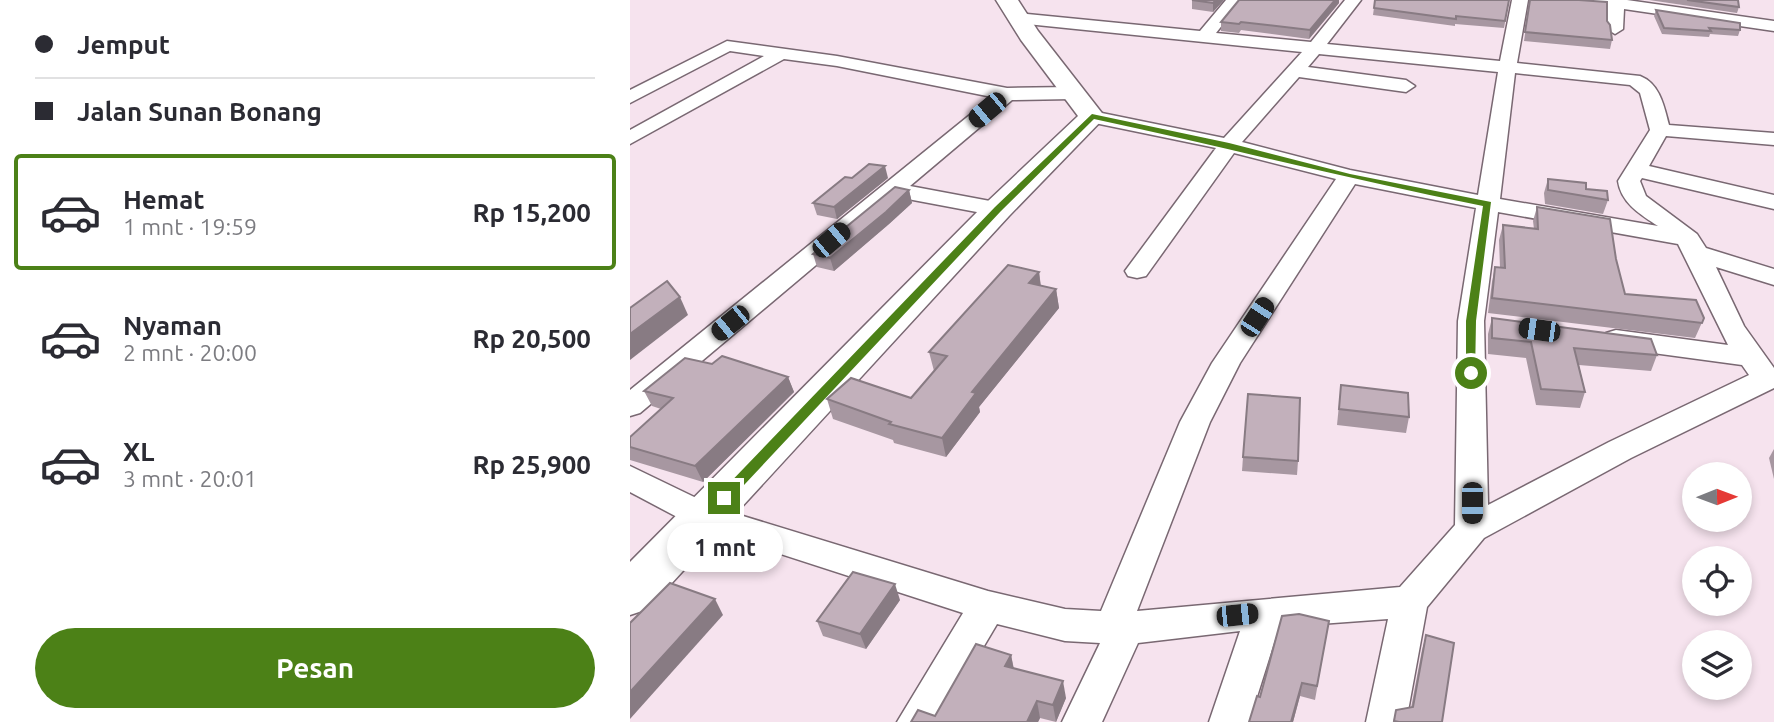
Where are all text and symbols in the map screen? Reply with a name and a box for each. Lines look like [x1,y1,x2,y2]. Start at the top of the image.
text: Jemput [77,30,170,59]
car [965,88,1010,132]
text: Jalan Sunan Bonang [77,97,322,126]
icon: car [39,181,102,244]
text: Hemat [123,185,205,214]
text: Rp 15,200 [472,198,591,227]
text: 1 mnt · 19:59 [123,214,257,239]
car [809,218,854,262]
car [1237,294,1278,340]
car [708,302,753,344]
icon: car [39,307,102,370]
text: Nyaman [123,311,222,340]
car [1517,317,1562,343]
text: Rp 20,500 [472,324,591,353]
text: 2 mnt · 20:00 [123,340,257,365]
route start [1455,357,1487,389]
icon: car [39,433,102,496]
text: XL [123,437,154,466]
text: Rp 25,900 [472,450,591,479]
north arrow [1682,462,1752,532]
map controls [1682,462,1752,700]
text: 3 mnt · 20:01 [123,466,257,491]
route end [708,482,740,514]
car [1462,482,1483,524]
callout: 1 mnt [666,522,782,572]
text: 1 mnt [694,535,756,560]
button: locate [1682,546,1752,616]
car [1216,602,1259,628]
button: Pesan [35,628,595,708]
button: layers [1682,630,1752,700]

